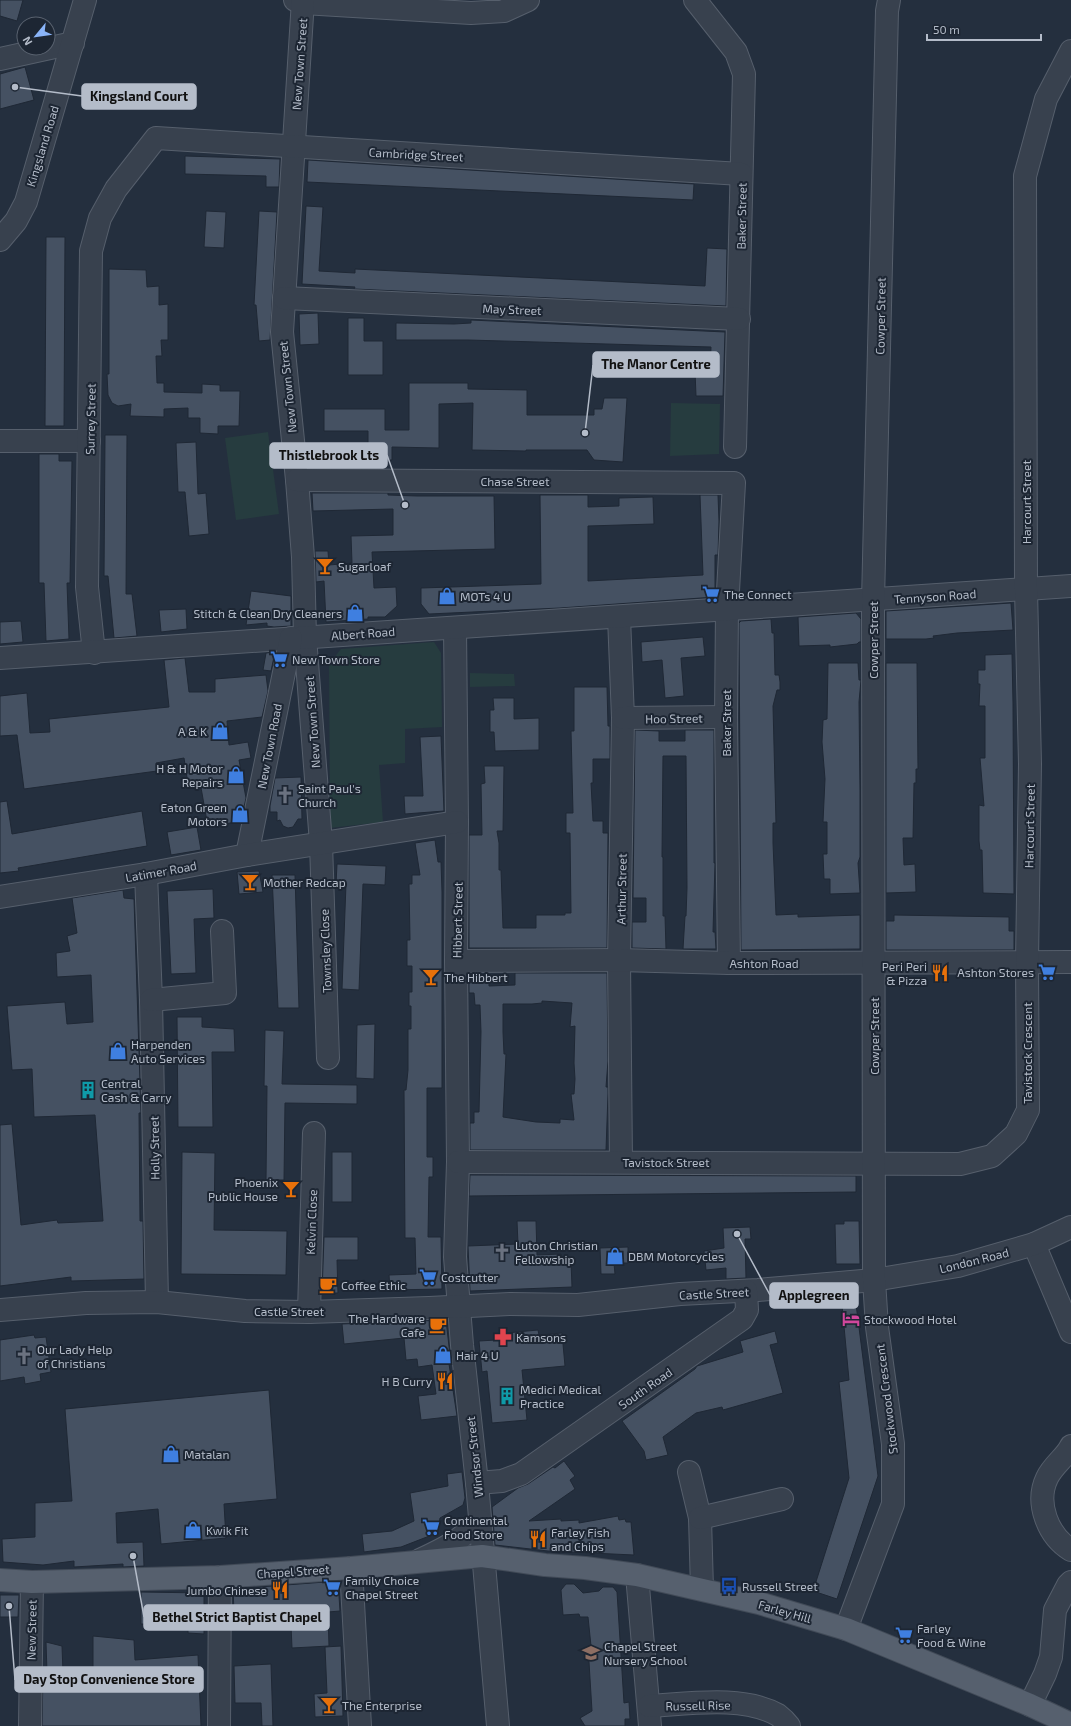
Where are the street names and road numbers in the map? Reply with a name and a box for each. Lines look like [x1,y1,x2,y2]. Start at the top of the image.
street label: New Town Street [289,17,309,111]
street label: Kingsland Road [23,104,61,188]
street label: Cambridge Street [368,145,464,163]
street label: Baker Street [733,182,749,250]
street label: Cowper Street [872,277,888,355]
street label: May Street [482,301,542,317]
street label: New Town Street [275,340,299,434]
street label: Surrey Street [82,383,98,455]
street label: Harcourt Street [1019,460,1033,544]
street label: Chase Street [481,474,550,488]
street label: Tennyson Road [893,586,977,606]
street label: Cowper Street [866,601,880,679]
street label: Albert Road [331,624,395,642]
street label: New Town Street [302,675,322,769]
street label: Baker Street [719,689,733,757]
street label: New Town Road [254,702,284,790]
street label: Hoo Street [645,710,703,726]
street label: Harcourt Street [1021,783,1037,868]
street label: Arthur Street [613,853,629,925]
street label: Latimer Road [124,858,198,884]
street label: Hibbert Street [449,881,465,958]
street label: Townsley Close [317,909,333,993]
street label: Ashton Road [729,956,799,970]
street label: Cowper Street [867,997,881,1075]
street label: Tavistock Crescent [1020,1002,1034,1104]
street label: Holly Street [146,1116,162,1180]
street label: Tavistock Street [622,1155,710,1169]
street label: Kelvin Close [303,1189,319,1255]
street label: London Road [938,1245,1010,1275]
street label: Castle Street [679,1284,750,1302]
street label: Castle Street [254,1304,324,1318]
street label: Stockwood Crescent [872,1343,900,1455]
street label: South Road [615,1364,675,1412]
street label: Windsor Street [463,1415,485,1498]
street label: Chapel Street [256,1561,330,1581]
street label: Farley Hill [757,1597,814,1625]
street label: New Street [23,1599,39,1660]
street label: Russell Rise [665,1697,731,1713]

